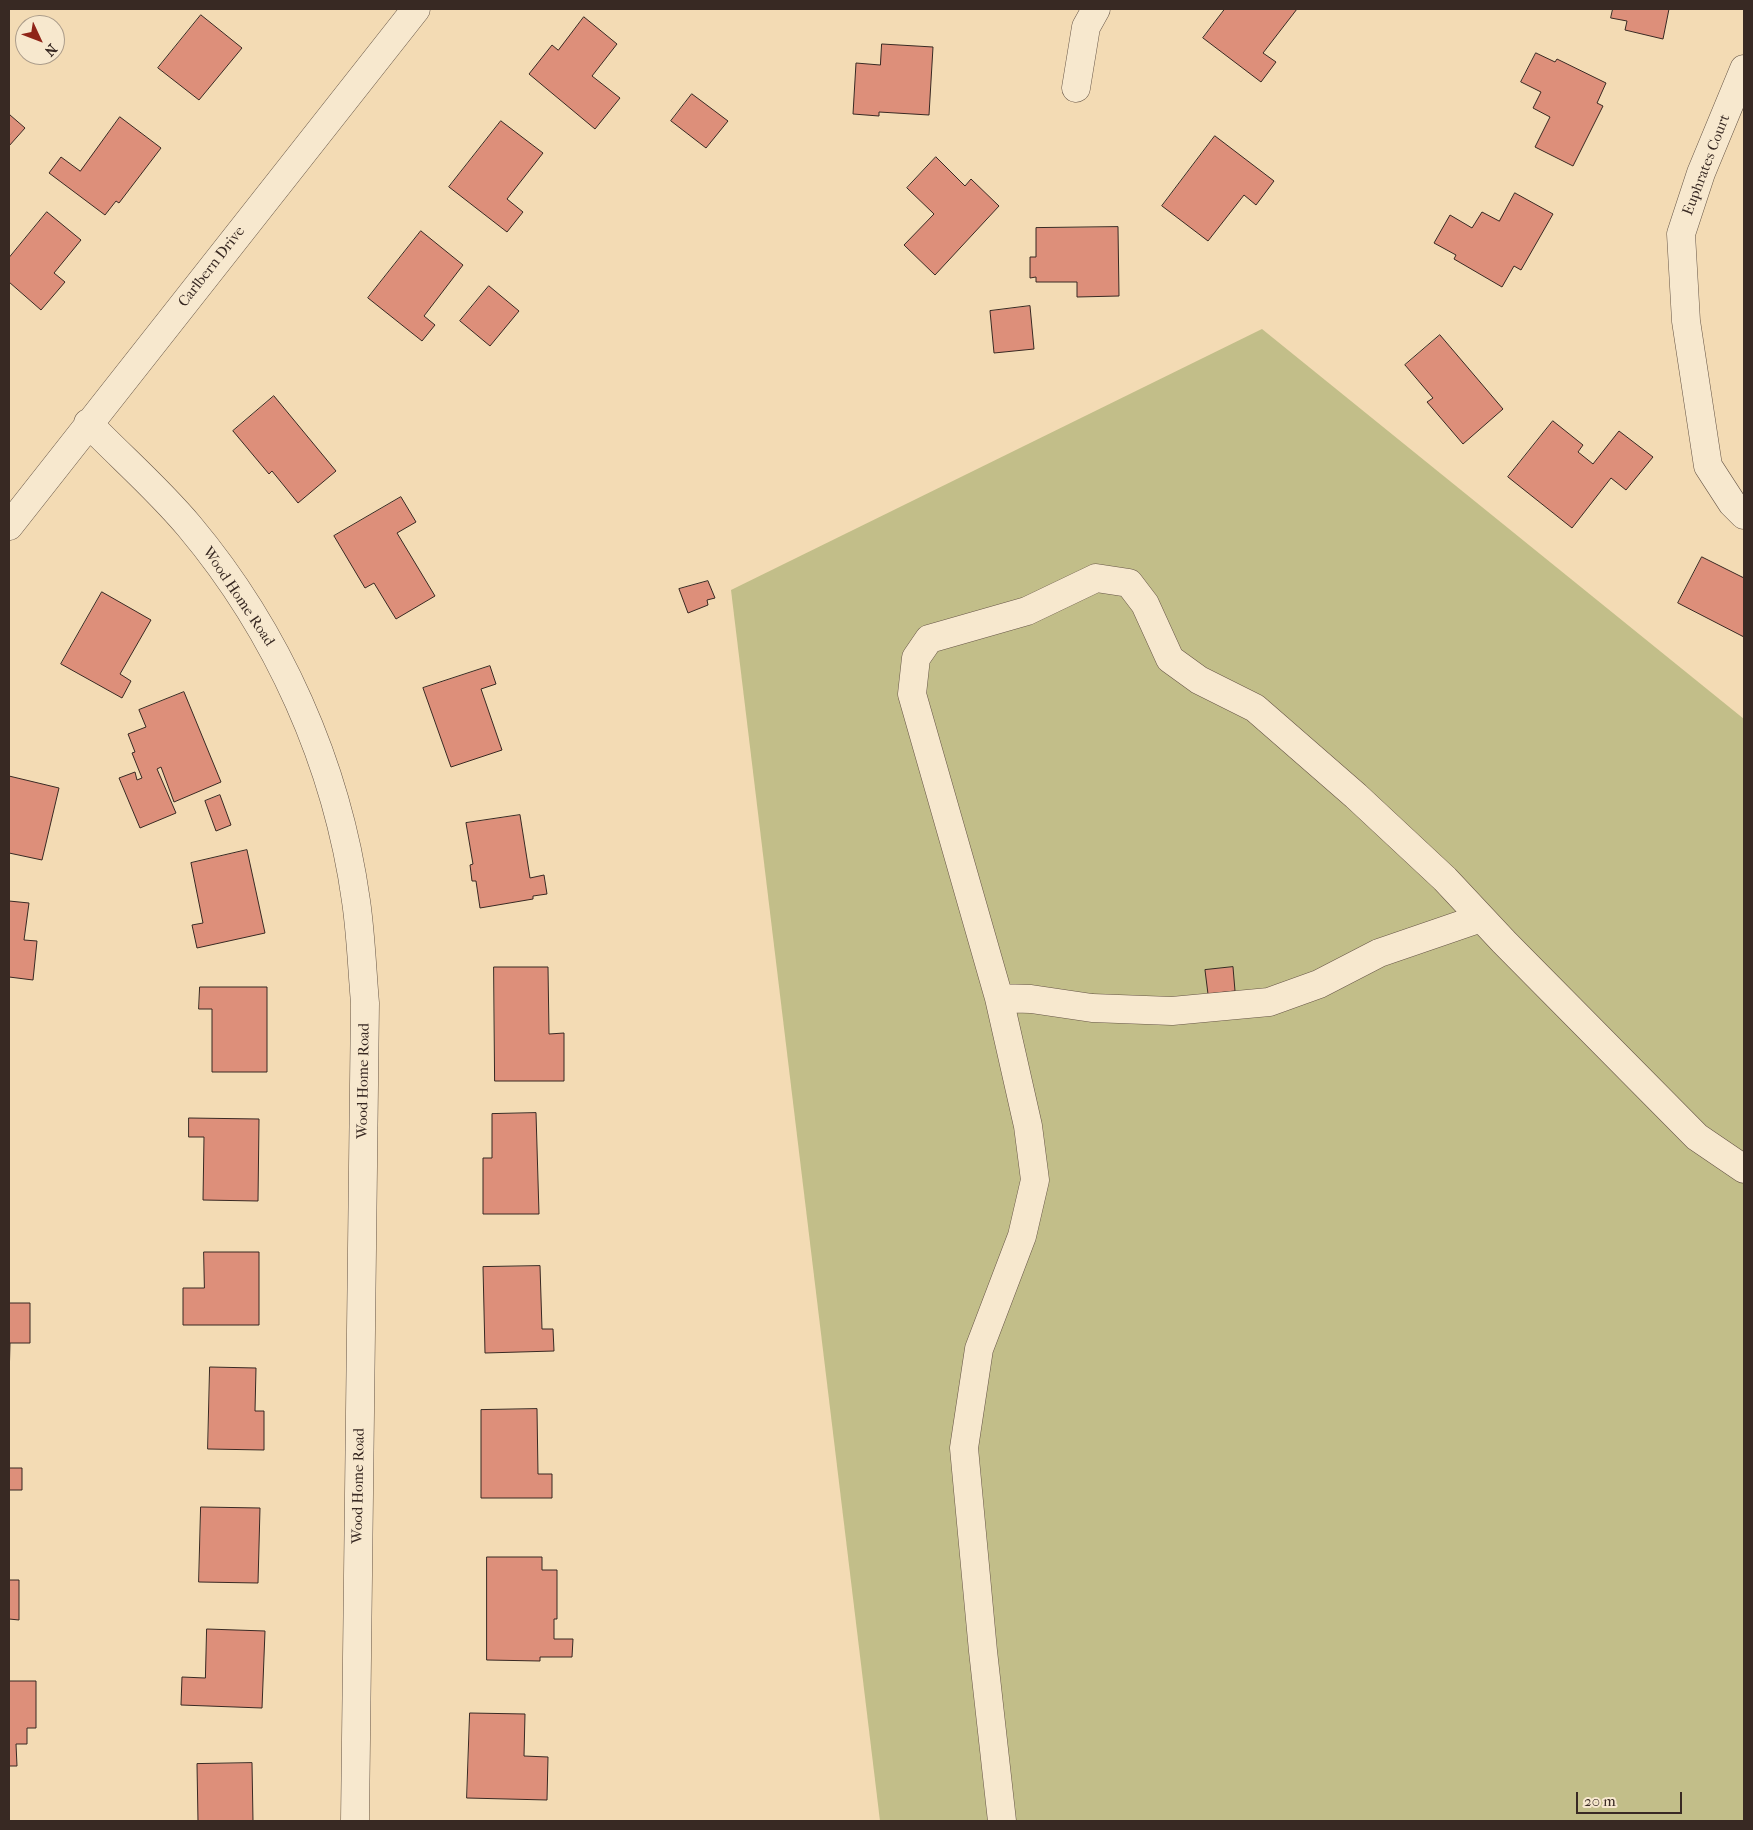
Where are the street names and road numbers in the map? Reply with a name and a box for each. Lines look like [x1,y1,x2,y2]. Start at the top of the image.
street label: Euphrates Court [1679,112,1735,218]
street label: Carlbern Drive [175,223,249,311]
street label: Wood Home Road [198,544,278,650]
street label: Wood Home Road [354,1023,374,1139]
street label: Wood Home Road [349,1428,369,1544]

